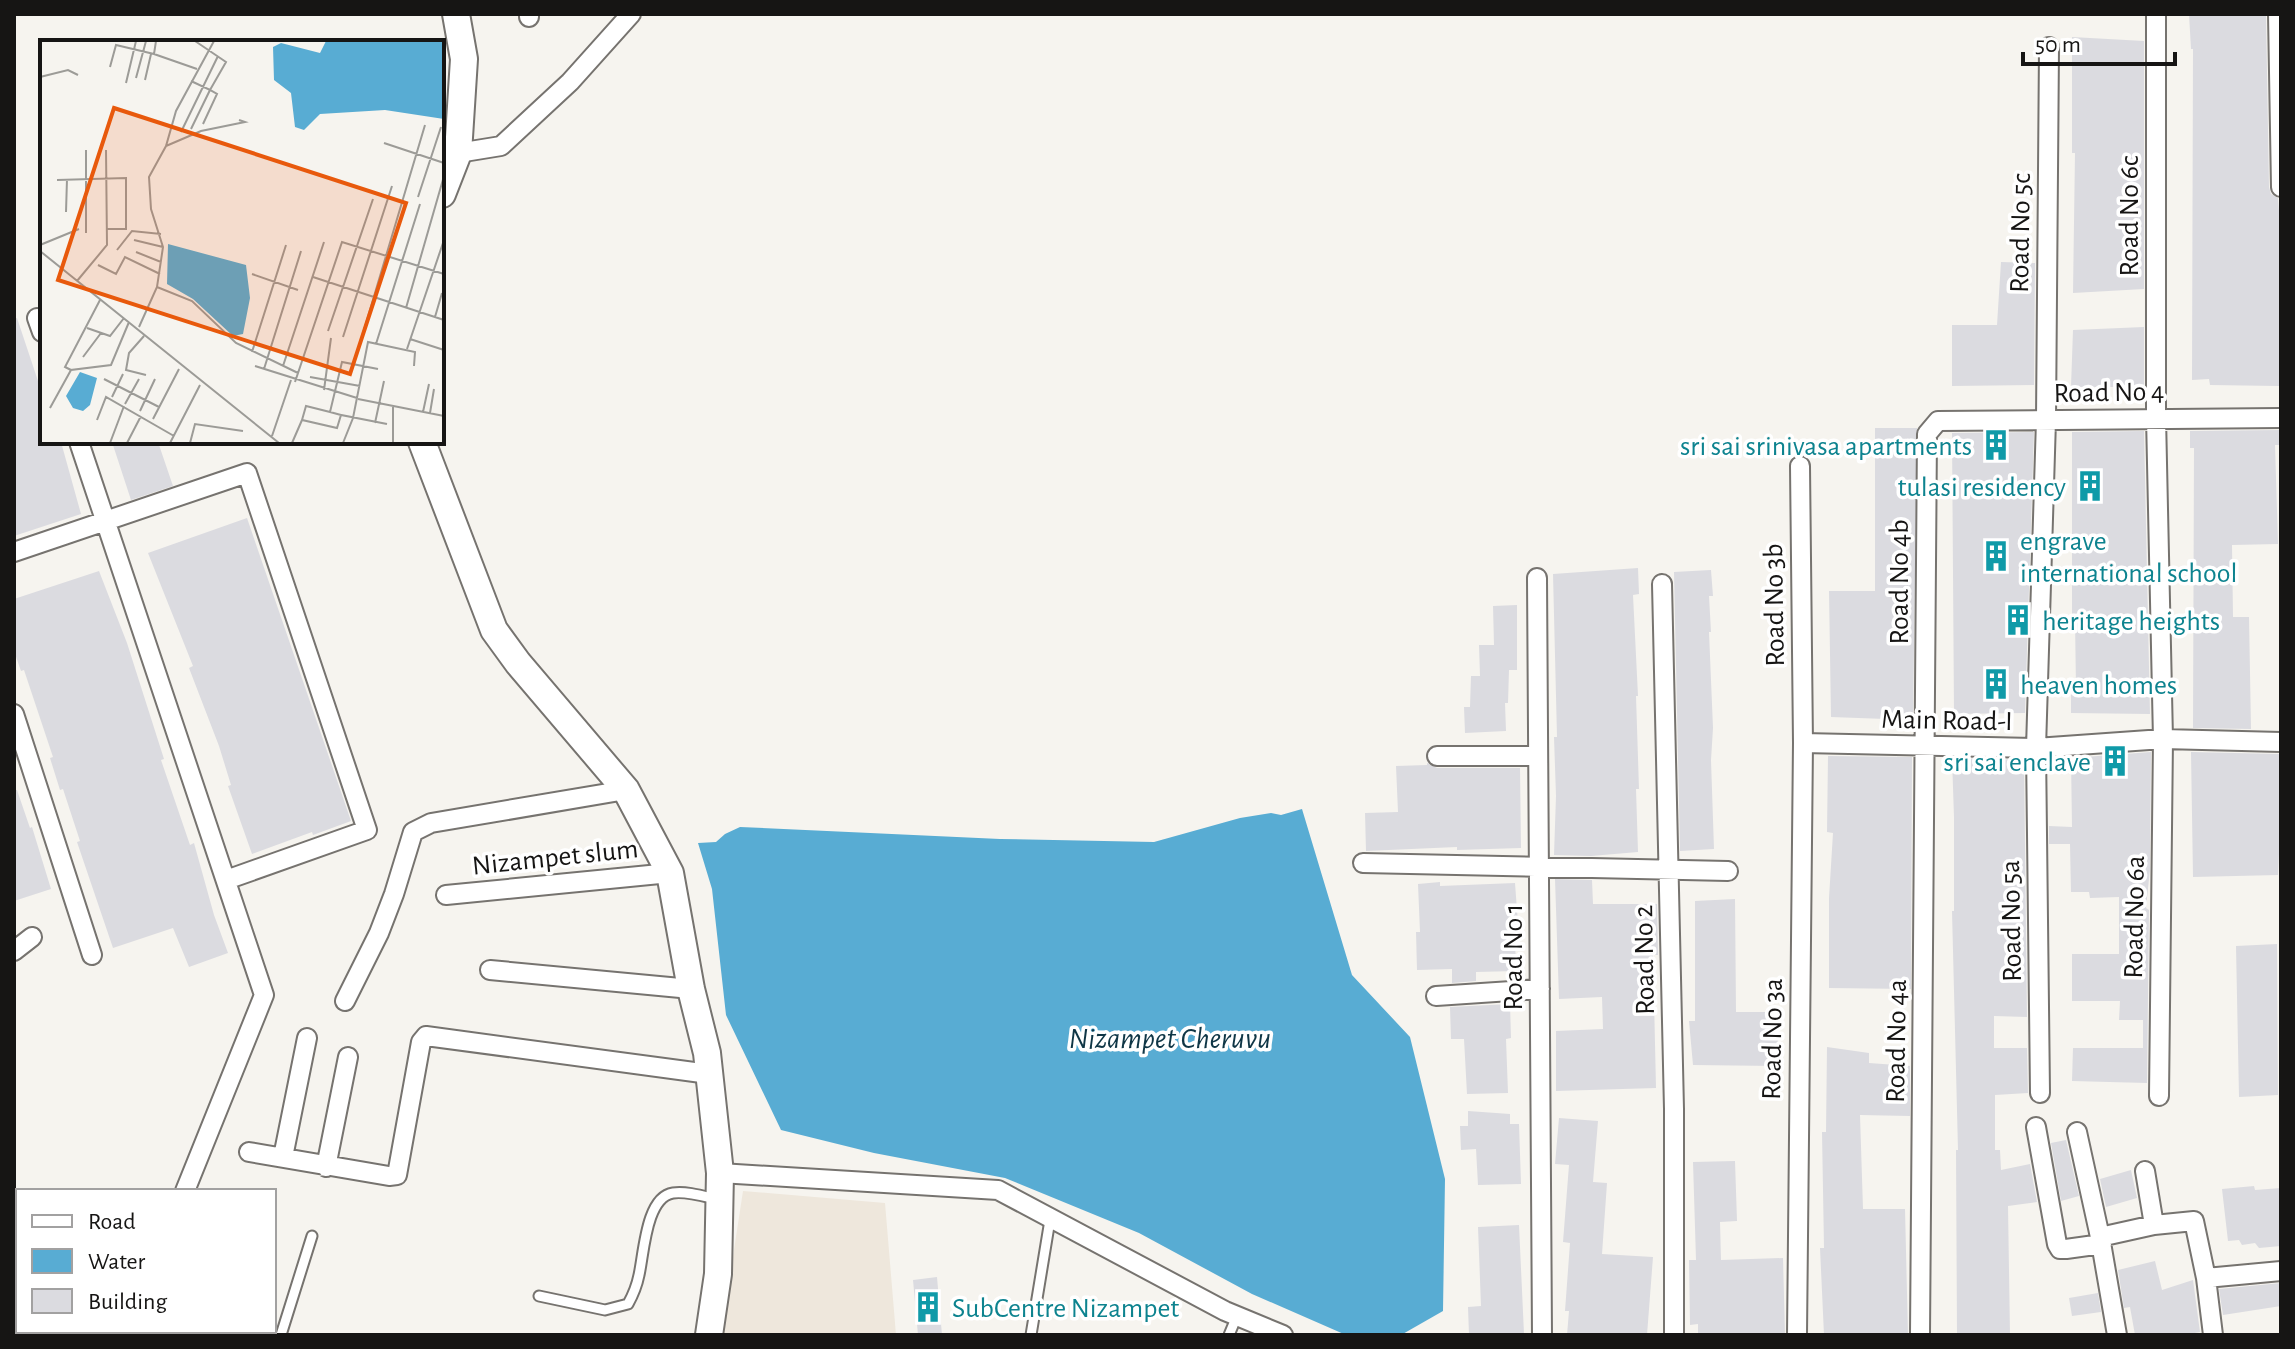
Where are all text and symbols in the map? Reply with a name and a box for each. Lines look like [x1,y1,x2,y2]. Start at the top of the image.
scale bar [2023,16,2175,66]
text: 50 m [2035,33,2081,57]
inset map [40,40,444,444]
street label: Road No 6c [2116,155,2144,277]
street label: Road No 5c [2006,173,2036,293]
street label: Road No 4 [2053,378,2165,408]
building icon: sri sai srinivasa apartments [1979,428,2013,462]
place label: sri sai srinivasa apartments [1680,433,1972,461]
building icon: tulasi residency [2073,469,2107,503]
place label: tulasi residency [1898,474,2066,502]
street label: Road No 4b [1886,519,1914,645]
place label: engrave international school [2020,528,2237,588]
building icon: engrave international school [1979,539,2013,573]
street label: Road No 3b [1760,543,1790,667]
building icon: heritage heights [2001,603,2035,637]
place label: heritage heights [2042,608,2220,636]
building icon: heaven homes [1979,667,2013,701]
place label: heaven homes [2020,672,2177,700]
street label: Main Road-I [1881,706,2013,736]
building icon: sri sai enclave [2098,744,2132,778]
place label: sri sai enclave [1944,749,2091,777]
street label: Nizampet slum [471,835,640,881]
street label: Road No 6a [2120,855,2150,979]
street label: Road No 5a [1997,860,2027,982]
street label: Road No 1 [1500,904,1528,1010]
street label: Road No 2 [1630,905,1660,1015]
street label: Road No 3a [1758,978,1788,1100]
street label: Road No 4a [1882,979,1912,1103]
water label: Nizampet Cheruvu [1069,1024,1271,1054]
legend [16,1189,276,1333]
text: Road [88,1210,136,1234]
text: Water [88,1250,146,1274]
text: Building [88,1290,167,1314]
building icon: SubCentre Nizampet [911,1290,945,1324]
place label: SubCentre Nizampet [952,1295,1179,1323]

